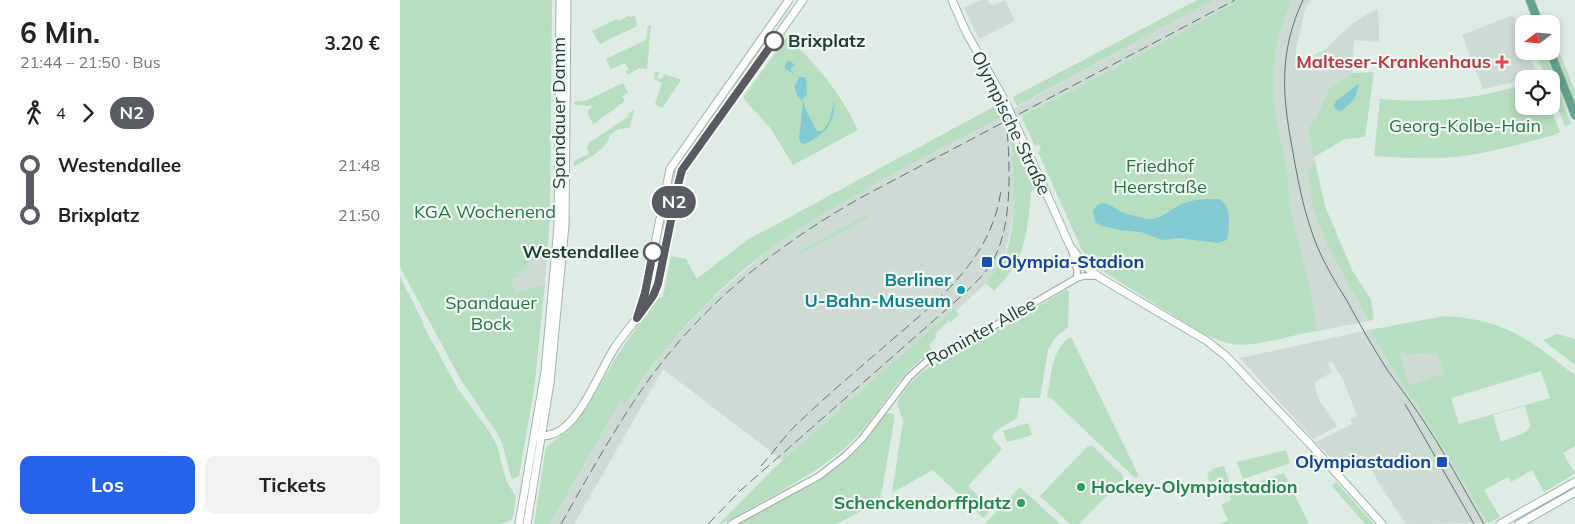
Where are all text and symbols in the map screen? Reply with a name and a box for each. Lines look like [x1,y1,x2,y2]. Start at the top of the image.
text: 6 Min. [20,15,100,50]
north arrow [1515,15,1560,60]
map controls [1515,15,1560,115]
place label: Brixplatz [788,29,865,52]
text: 3.20 € [324,31,380,55]
marker: Brixplatz [764,31,784,51]
street label: Spandauer Damm [547,37,570,189]
street label: Olympische Straße [967,47,1056,199]
place label: Malteser-Krankenhaus [1296,50,1491,73]
text: 21:44 – 21:50 · Bus [20,52,161,72]
marker: Malteser-Krankenhaus [1495,55,1509,69]
button: locate [1515,70,1560,115]
icon: walk [20,99,48,127]
icon: forward [74,99,102,127]
text: N2 [120,101,144,124]
text: 4 [56,103,66,123]
park label: Georg-Kolbe-Hain [1389,114,1541,137]
text: Westendallee [58,153,181,177]
park label: Friedhof Heerstraße [1113,154,1207,198]
text: 21:48 [338,155,380,175]
line badge: N2 [652,186,696,218]
text: N2 [662,190,686,213]
park label: KGA Wochenend [414,200,556,223]
text: Brixplatz [58,203,140,227]
text: 21:50 [338,205,380,225]
place label: Westendallee [522,240,639,263]
marker: Westendallee [643,242,663,262]
place label: Olympia-Stadion [998,250,1144,273]
marker: Olympia-Stadion [980,255,994,269]
place label: Berliner U-Bahn-Museum [804,268,952,312]
marker: Berliner U-Bahn-Museum [955,284,967,296]
park label: Spandauer Bock [445,291,537,335]
street label: Rominter Allee [922,292,1040,371]
place label: Olympiastadion [1295,450,1431,473]
marker: Olympiastadion [1435,455,1449,469]
button: Los [20,456,195,514]
button: Tickets [205,456,380,514]
place label: Hockey-Olympiastadion [1091,475,1298,498]
marker: Hockey-Olympiastadion [1075,481,1087,493]
place label: Schenckendorffplatz [834,491,1011,514]
marker: Schenckendorffplatz [1015,497,1027,509]

